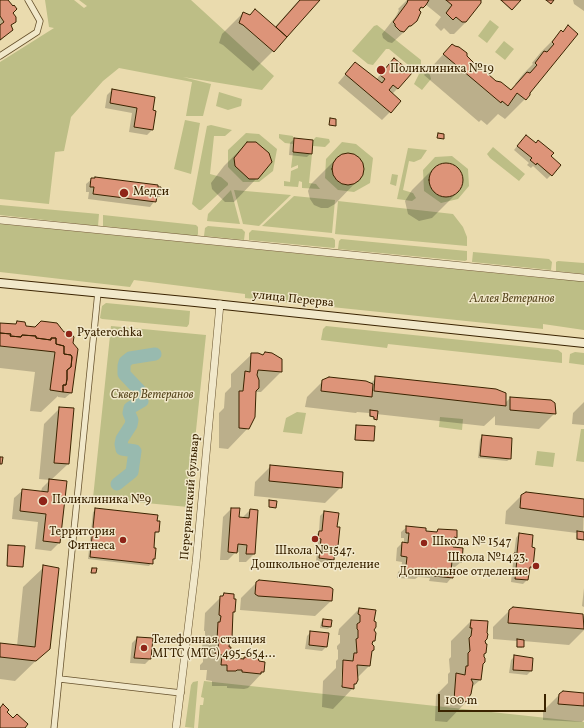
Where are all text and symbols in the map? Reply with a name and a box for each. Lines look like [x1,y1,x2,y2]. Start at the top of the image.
place label: Поликлиника №19 [390,63,494,77]
marker: Поликлиника №19 [375,64,387,76]
place label: Медси [133,186,169,200]
marker: Медси [118,187,130,199]
street label: улица Перерва [252,289,334,311]
park label: Аллея Ветеранов [470,293,554,307]
place label: Pyaterochka [77,327,142,341]
marker: Pyaterochka [64,329,74,339]
park label: Сквер Ветеранов [110,389,194,403]
street label: Перервинский бульвар [178,433,204,561]
place label: Поликлиника №9 [52,494,151,508]
marker: Поликлиника №9 [37,495,49,507]
place label: Территория Фитнеса [49,526,115,554]
marker: Школа №1547. Дошкольное отделение [310,534,320,544]
marker: Территория Фитнеса [118,535,128,545]
place label: Школа № 1547 [432,536,511,550]
marker: Школа № 1547 [419,538,429,548]
place label: Школа №1547. Дошкольное отделение [250,545,380,573]
place label: Школа №1423. Дошкольное отделение [399,552,528,580]
marker: Школа №1423. Дошкольное отделение [531,561,541,571]
place label: Телефонная станция МГТС (МТС) 495-654... [152,634,275,662]
marker: Телефонная станция МГТС (МТС) 495-654... [139,643,149,653]
scale bar [440,686,548,712]
text: 100 m [445,693,477,709]

